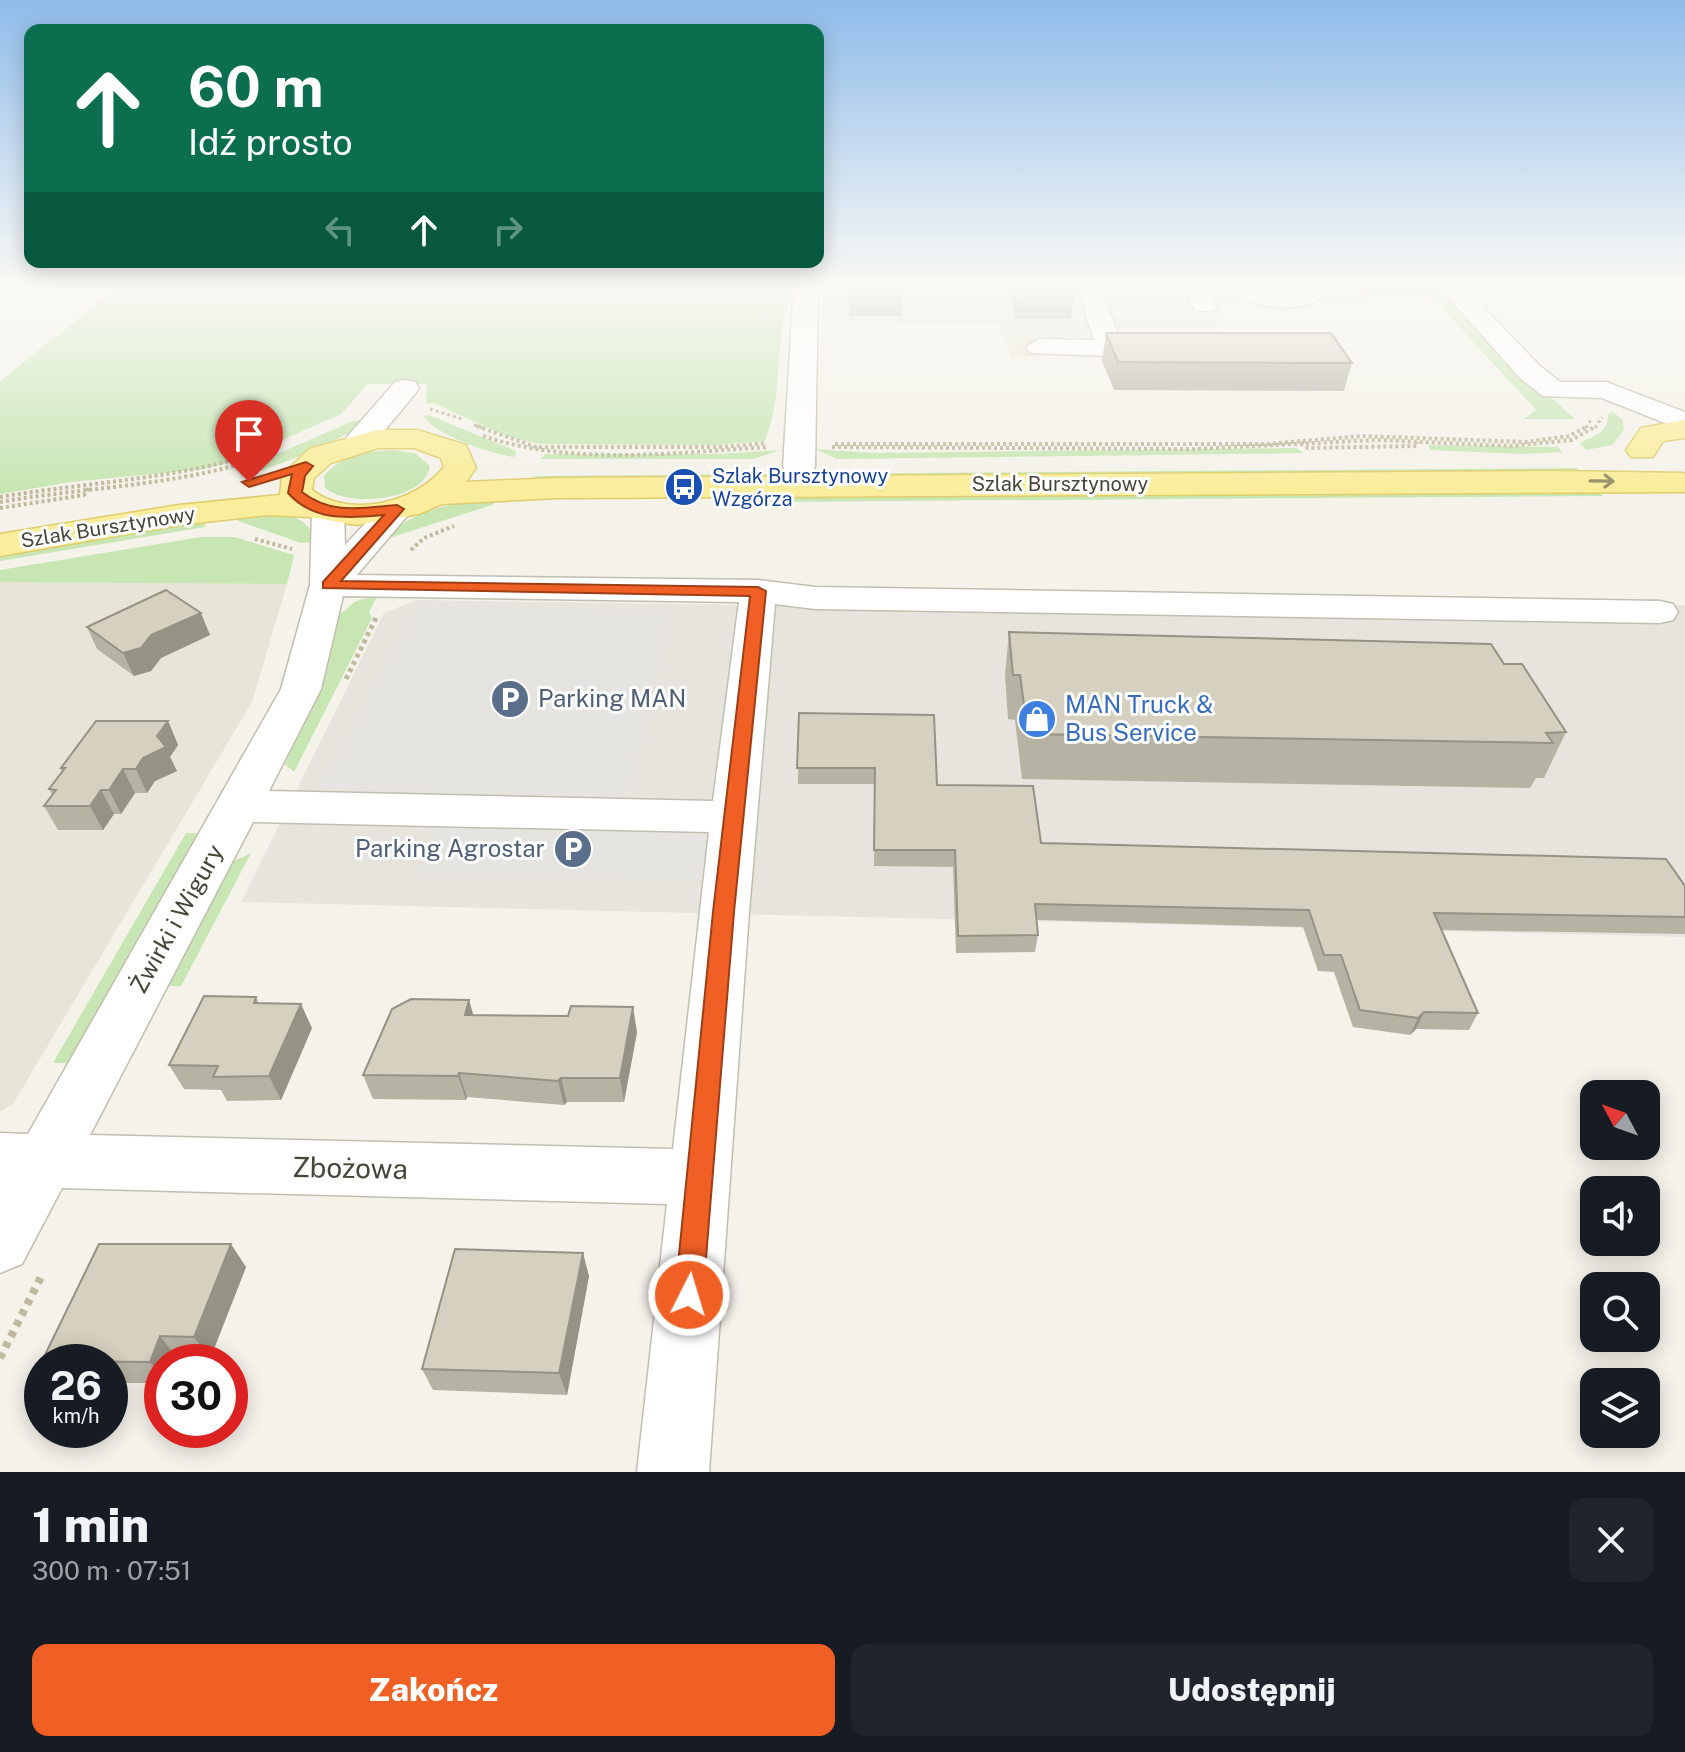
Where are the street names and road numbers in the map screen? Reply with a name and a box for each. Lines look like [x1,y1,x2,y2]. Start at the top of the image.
street label: Szlak Bursztynowy [972,472,1148,496]
street label: Szlak Bursztynowy [19,501,197,553]
street label: Żwirki i Wigury [124,839,229,998]
street label: Zbożowa [292,1150,408,1185]

